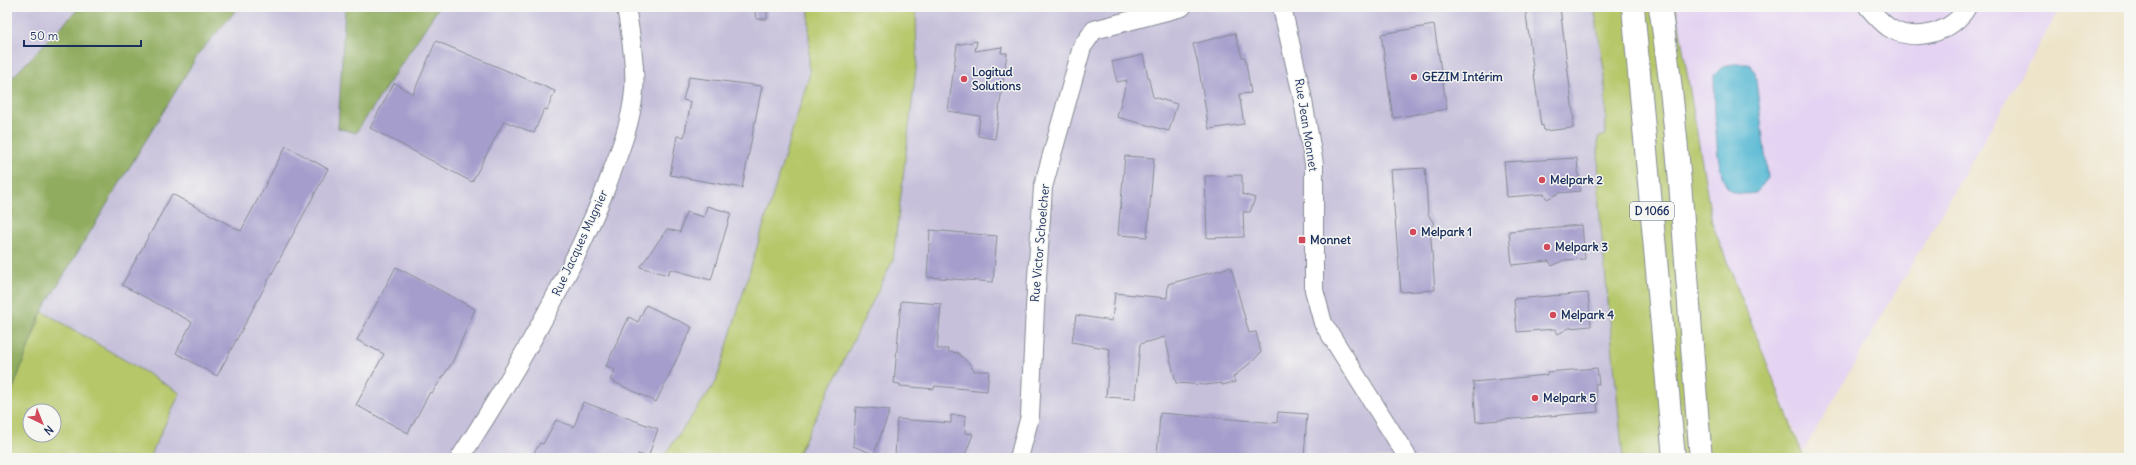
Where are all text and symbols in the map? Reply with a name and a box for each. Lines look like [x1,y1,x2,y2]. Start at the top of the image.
scale bar [24,22,141,48]
text: 50 m [30,28,59,43]
place label: Logitud Solutions [972,64,1022,93]
place label: GEZIM Intérim [1422,69,1503,84]
marker: GEZIM Intérim [1409,72,1419,82]
marker: Logitud Solutions [959,74,969,84]
street label: Rue Jean Monnet [1292,77,1321,172]
place label: Melpark 2 [1550,172,1603,188]
marker: Melpark 2 [1537,175,1547,185]
street label: Rue Victor Schoelcher [1027,183,1052,303]
street label: Rue Jacques Mugnier [548,187,611,298]
road number: D 1066 [1630,202,1674,220]
place label: Melpark 1 [1421,224,1472,240]
marker: Melpark 1 [1408,227,1418,237]
place label: Monnet [1310,232,1352,247]
marker: Monnet [1297,235,1307,245]
place label: Melpark 3 [1555,239,1608,255]
marker: Melpark 3 [1542,242,1552,252]
place label: Melpark 4 [1561,307,1614,323]
marker: Melpark 4 [1548,310,1558,320]
place label: Melpark 5 [1543,390,1596,406]
marker: Melpark 5 [1530,393,1540,403]
north arrow [22,403,62,443]
text: N [41,423,56,438]

